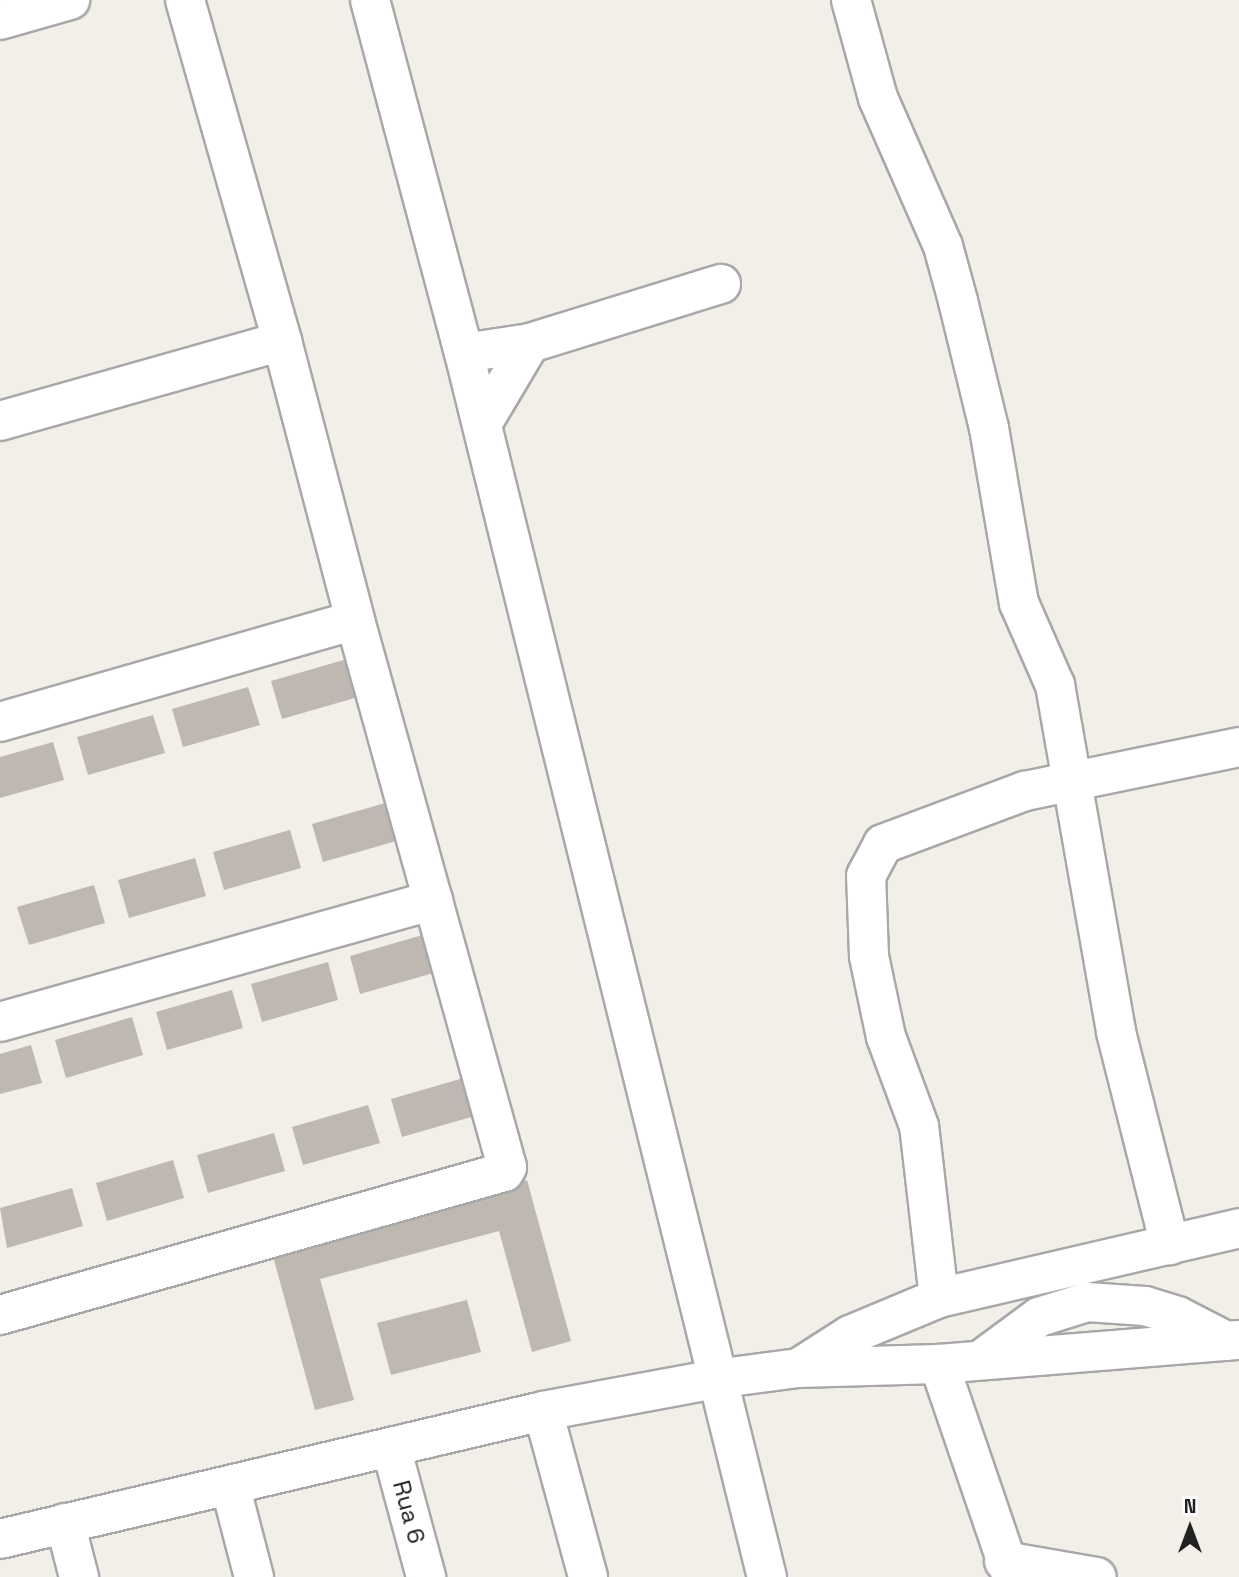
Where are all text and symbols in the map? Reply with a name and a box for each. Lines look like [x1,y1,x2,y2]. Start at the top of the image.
street label: Rua 6 [387,1477,431,1547]
north arrow [1155,1493,1225,1563]
text: N [1184,1494,1196,1519]

